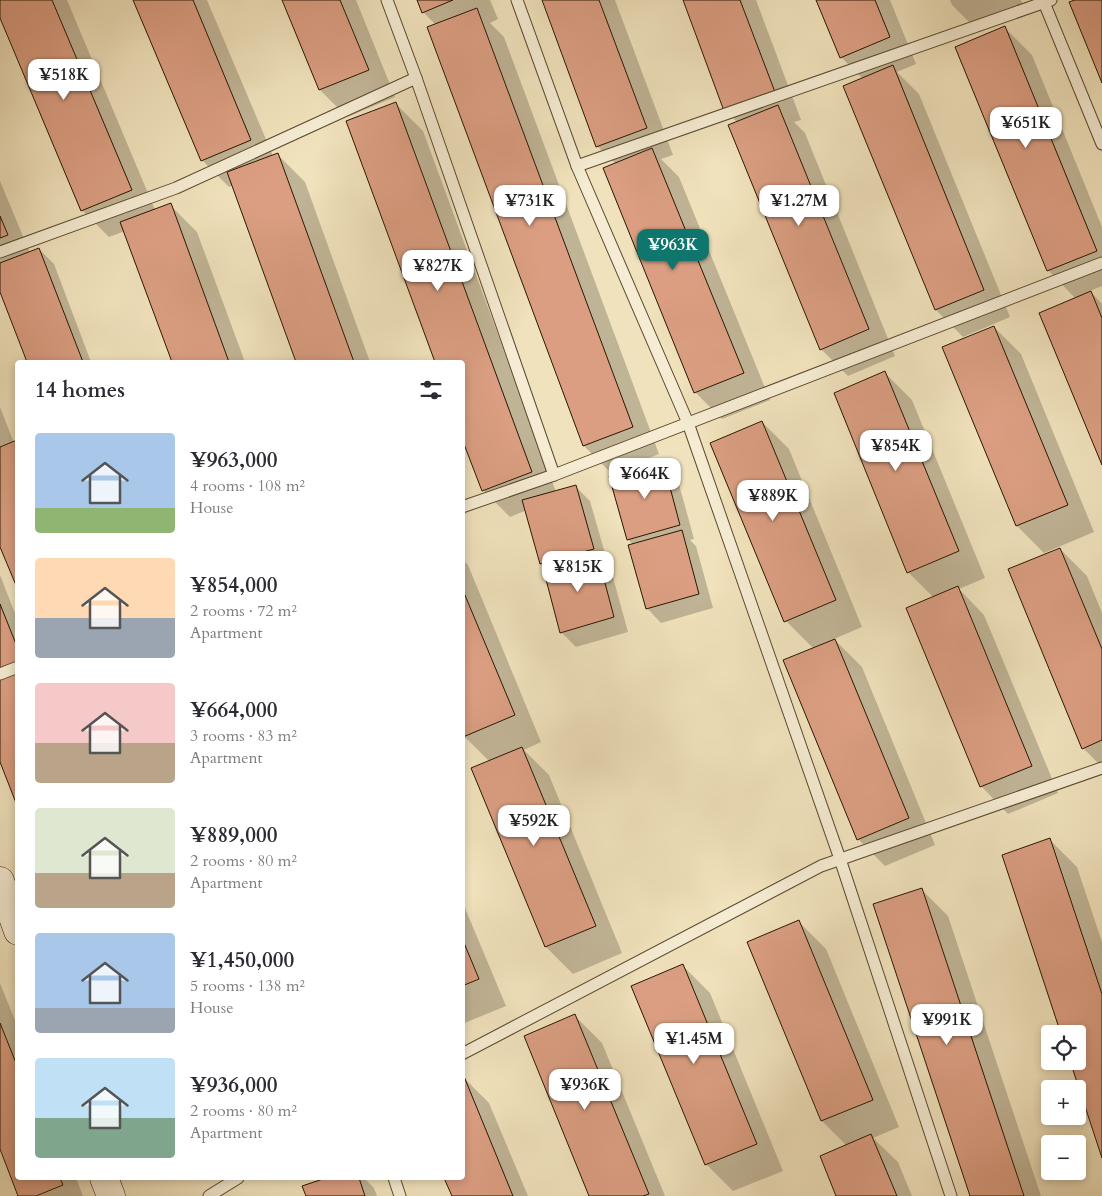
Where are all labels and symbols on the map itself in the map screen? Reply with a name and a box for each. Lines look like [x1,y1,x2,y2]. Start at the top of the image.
pin: ¥518K [29,58,99,101]
pin: ¥651K [991,106,1061,149]
pin: ¥731K [495,184,565,227]
pin: ¥1.27M [758,184,840,227]
pin: ¥963K [638,228,708,271]
pin: ¥827K [403,250,473,292]
pin: ¥854K [861,430,931,472]
pin: ¥664K [610,458,680,500]
pin: ¥889K [738,480,808,522]
pin: ¥815K [543,550,613,593]
pin: ¥592K [499,804,569,847]
pin: ¥991K [912,1004,982,1046]
pin: ¥1.45M [653,1022,735,1065]
pin: ¥936K [550,1068,620,1111]

